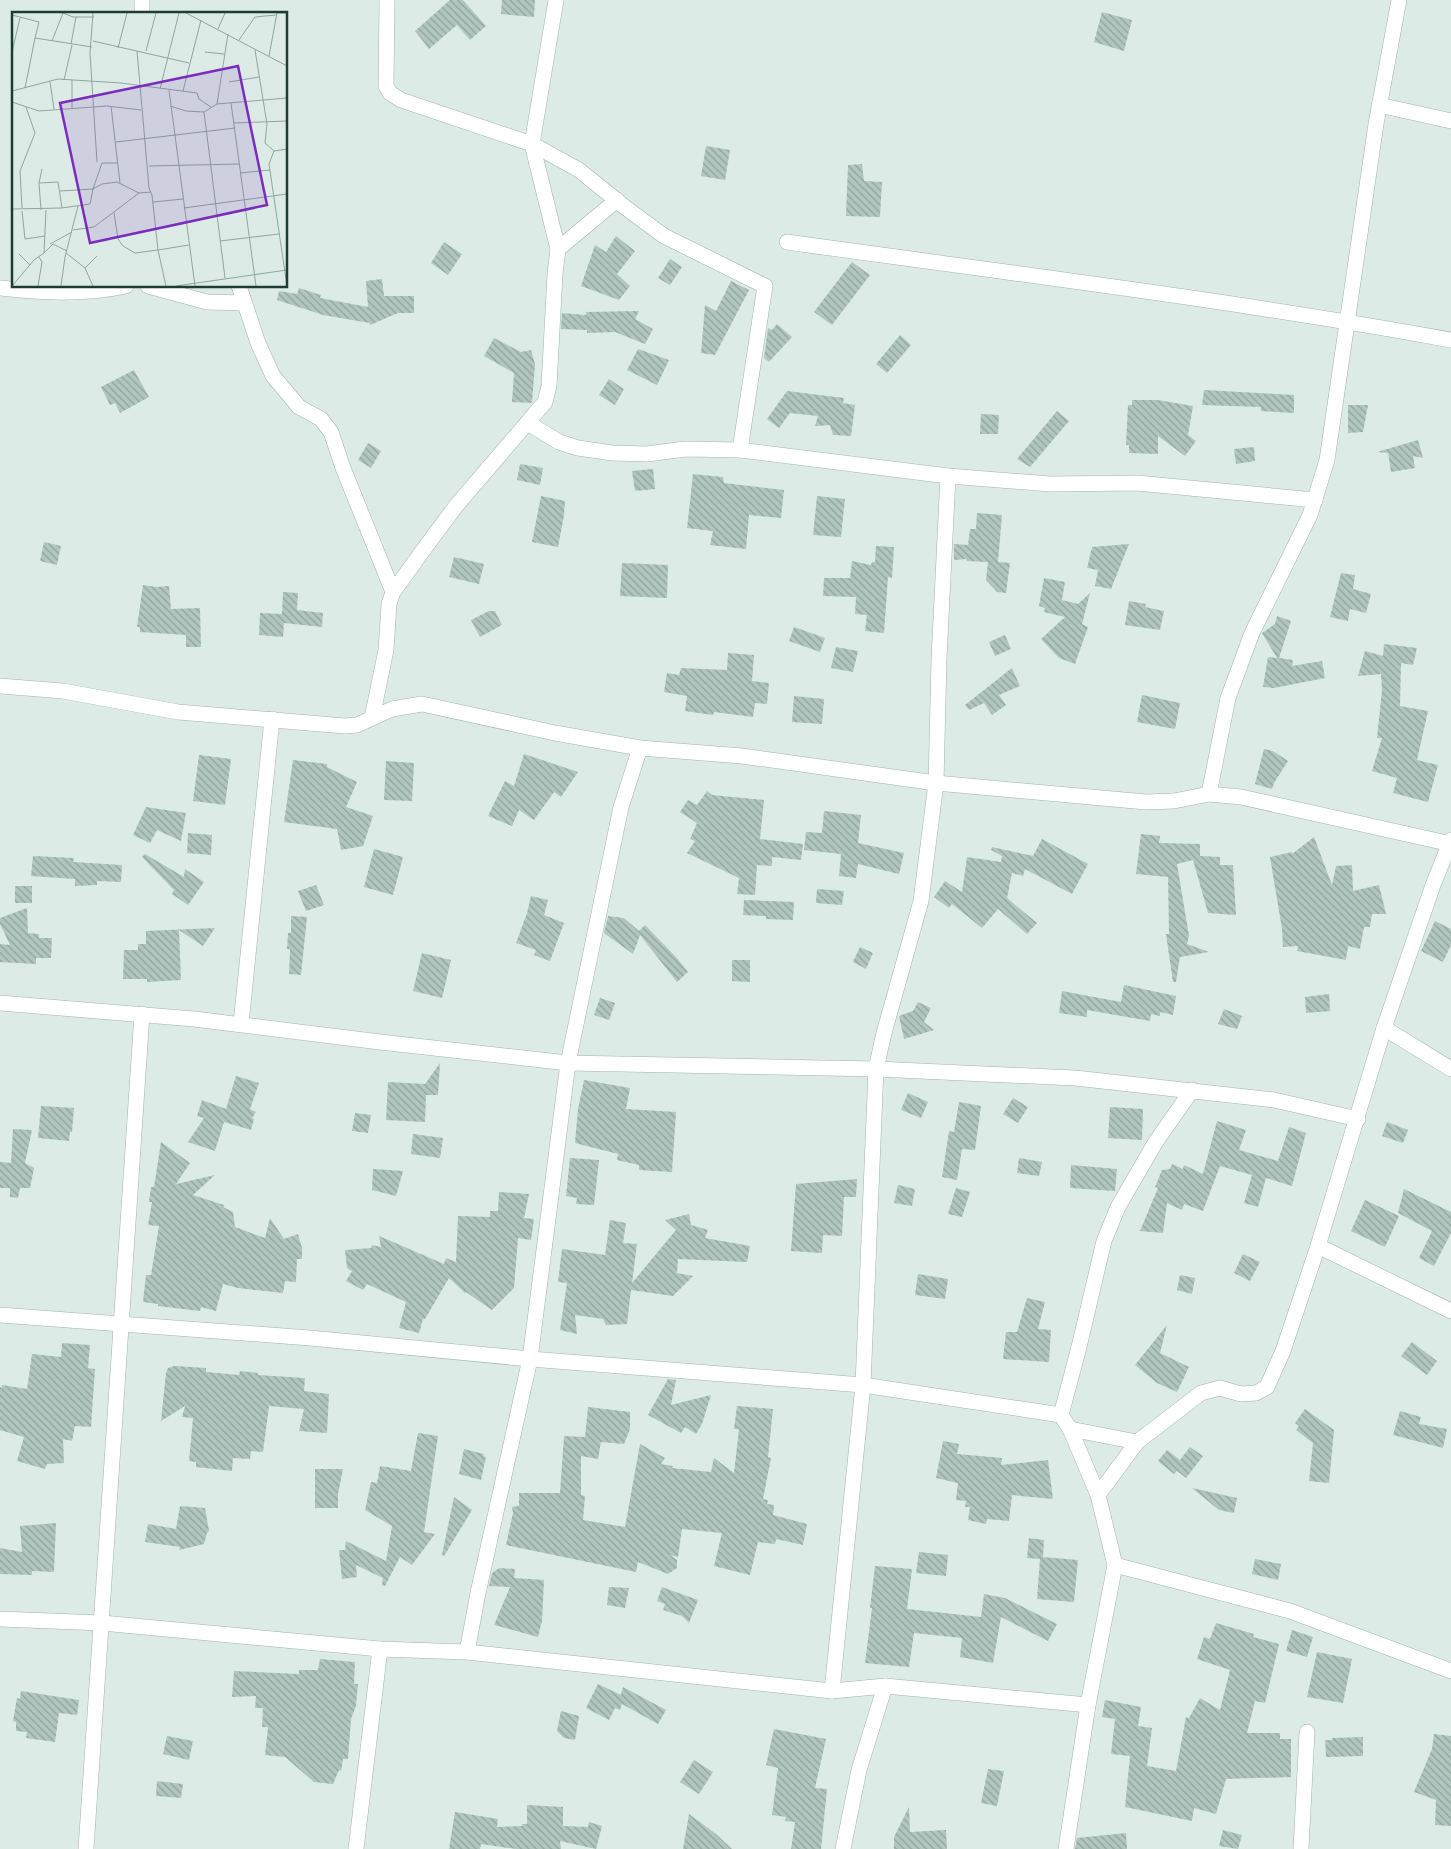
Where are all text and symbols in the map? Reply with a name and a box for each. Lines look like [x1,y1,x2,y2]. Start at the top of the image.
inset map [12,12,288,288]

